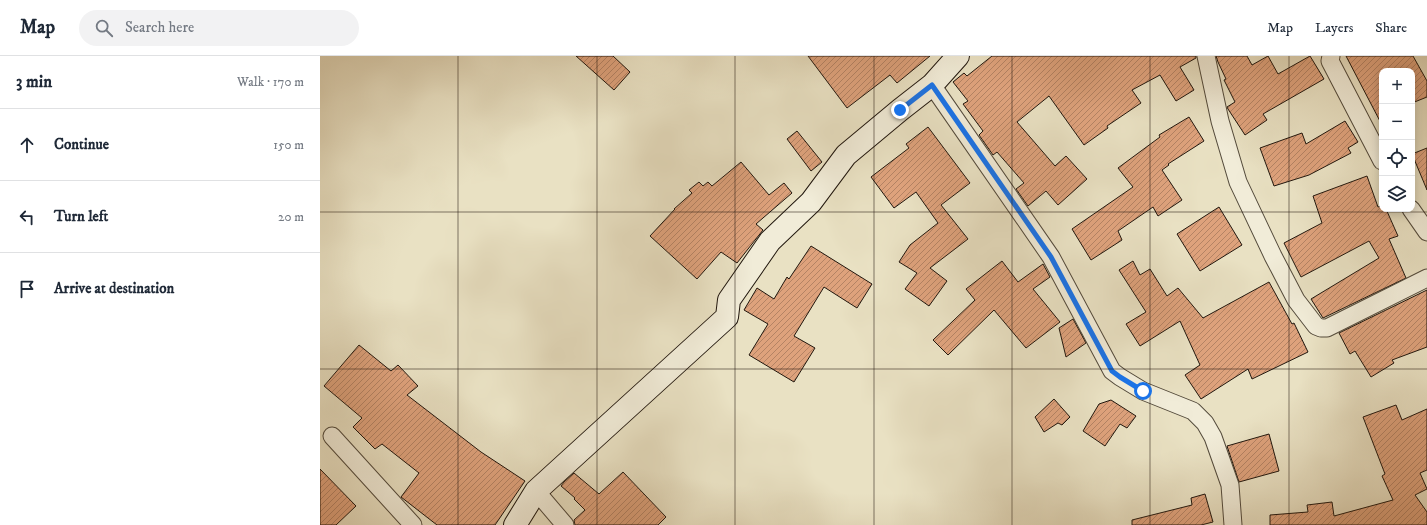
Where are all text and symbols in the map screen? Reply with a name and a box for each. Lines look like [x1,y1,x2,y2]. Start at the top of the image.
search box [79,10,359,46]
text: Map [20,16,55,39]
icon: search [93,17,115,39]
text: Search here [125,18,194,37]
text: Map [1267,19,1293,37]
text: Layers [1315,19,1353,37]
text: Share [1375,19,1407,37]
map controls [1379,68,1415,212]
button: + [1379,68,1415,104]
text: 3 min [16,71,52,93]
text: Walk · 170 m [237,74,304,90]
route end [891,101,909,119]
button: − [1379,104,1415,140]
icon: ahead [16,134,38,156]
text: Continue [54,135,109,154]
text: 150 m [273,137,304,153]
button: locate [1379,140,1415,176]
button: layers [1379,176,1415,212]
icon: left [16,206,38,228]
text: Turn left [54,207,108,226]
text: 20 m [278,209,304,225]
icon: arrive [16,278,38,300]
text: Arrive at destination [54,279,174,298]
route start [1134,382,1152,400]

